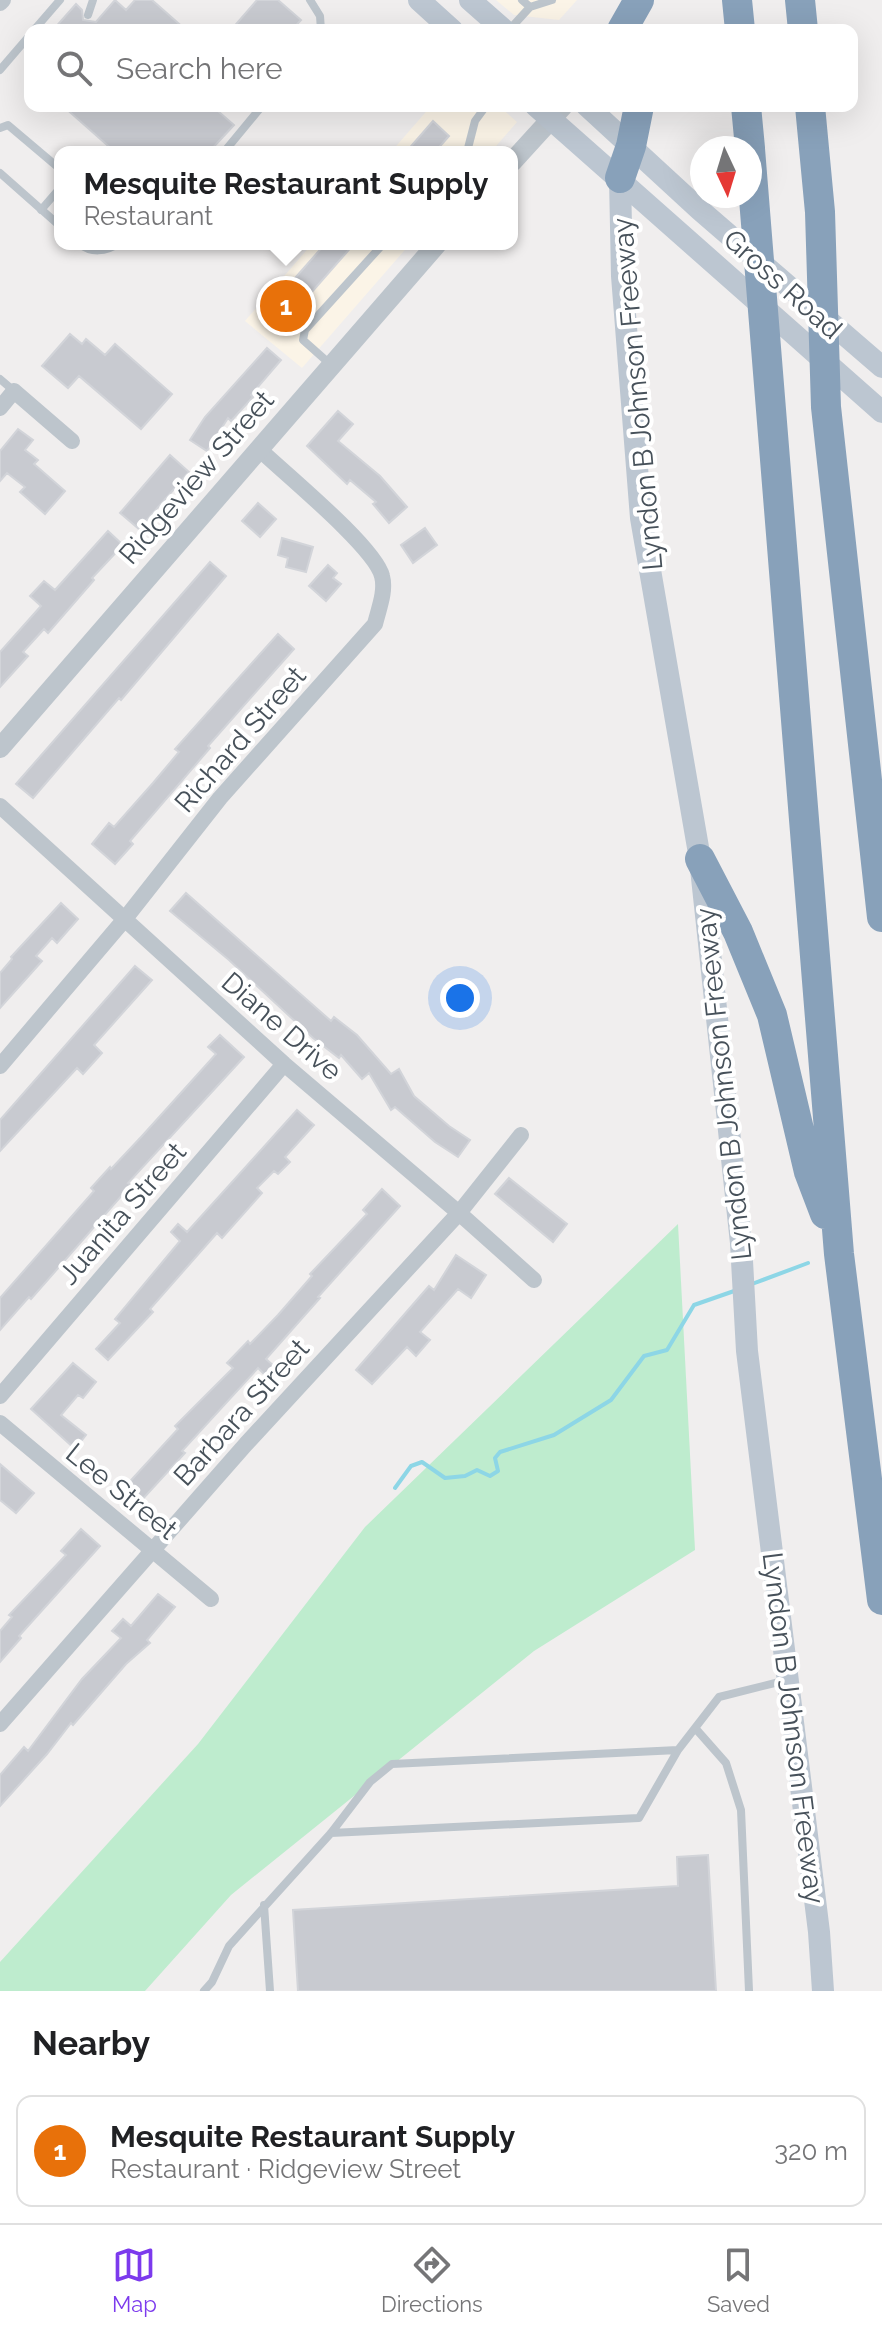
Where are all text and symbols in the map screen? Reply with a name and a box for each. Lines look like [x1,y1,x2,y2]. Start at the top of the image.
search box [24,24,858,112]
icon: search [52,46,96,90]
text: Search here [116,51,283,86]
north arrow [690,136,762,208]
popup [54,146,518,250]
text: Mesquite Restaurant Supply [83,166,489,201]
text: Restaurant [83,201,213,231]
street label: Lyndon B Johnson Freeway [606,216,669,572]
street label: Gross Road [717,223,848,346]
pin: 1 [260,276,312,336]
street label: Ridgeview Street [112,383,281,571]
street label: Richard Street [168,659,313,819]
street label: Lyndon B Johnson Freeway [689,906,758,1262]
street label: Diane Drive [215,965,348,1087]
your location [440,978,480,1018]
street label: Juanita Street [52,1135,193,1291]
street label: Barbara Street [167,1332,316,1493]
street label: Lee Street [59,1437,184,1547]
street label: Lyndon B Johnson Freeway [756,1550,831,1906]
text: Nearby [32,2023,150,2063]
text: Mesquite Restaurant Supply [110,2119,515,2154]
text: 1 [54,2136,66,2166]
text: 320 m [774,2136,848,2166]
text: Restaurant · Ridgeview Street [110,2154,461,2184]
tab: Map [112,2243,157,2317]
tab: Directions [381,2243,483,2317]
tab: Saved [707,2243,770,2317]

